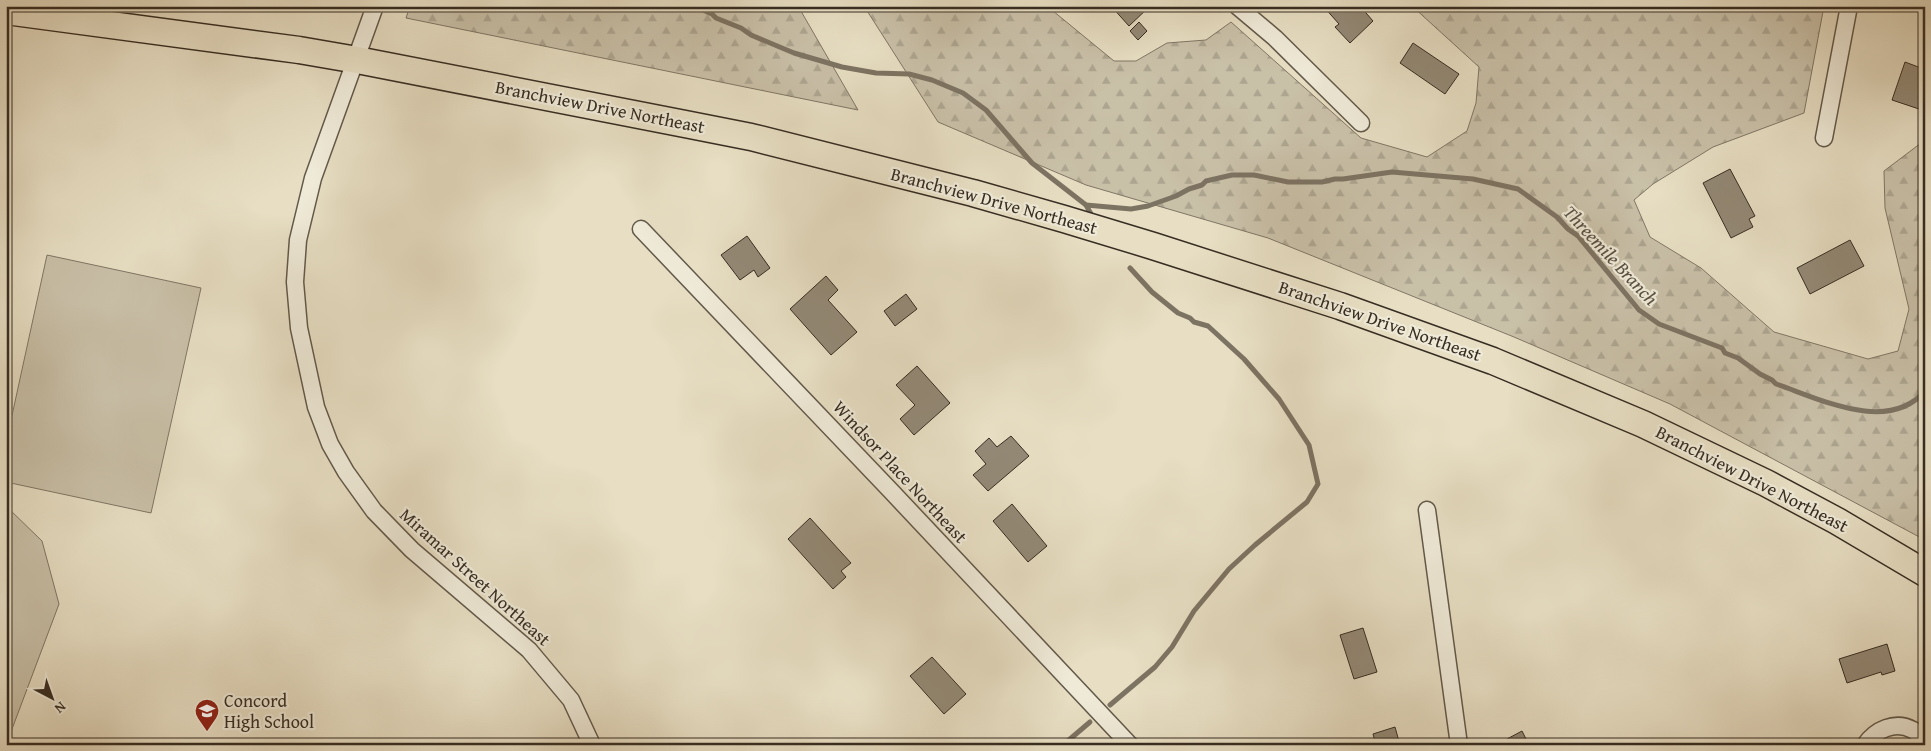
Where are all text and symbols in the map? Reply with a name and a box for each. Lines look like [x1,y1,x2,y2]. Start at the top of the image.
street label: Branchview Drive Northeast [493,73,708,140]
street label: Branchview Drive Northeast [888,160,1101,241]
water label: Threemile Branch [1557,199,1665,312]
street label: Branchview Drive Northeast [1275,273,1486,368]
street label: Windsor Place Northeast [827,394,974,550]
street label: Branchview Drive Northeast [1651,418,1854,539]
street label: Miramar Street Northeast [394,501,557,652]
north arrow [28,674,78,724]
place label: Concord High School [224,687,314,735]
text: N [50,697,71,719]
school or university icon: Concord High School [194,698,220,732]

